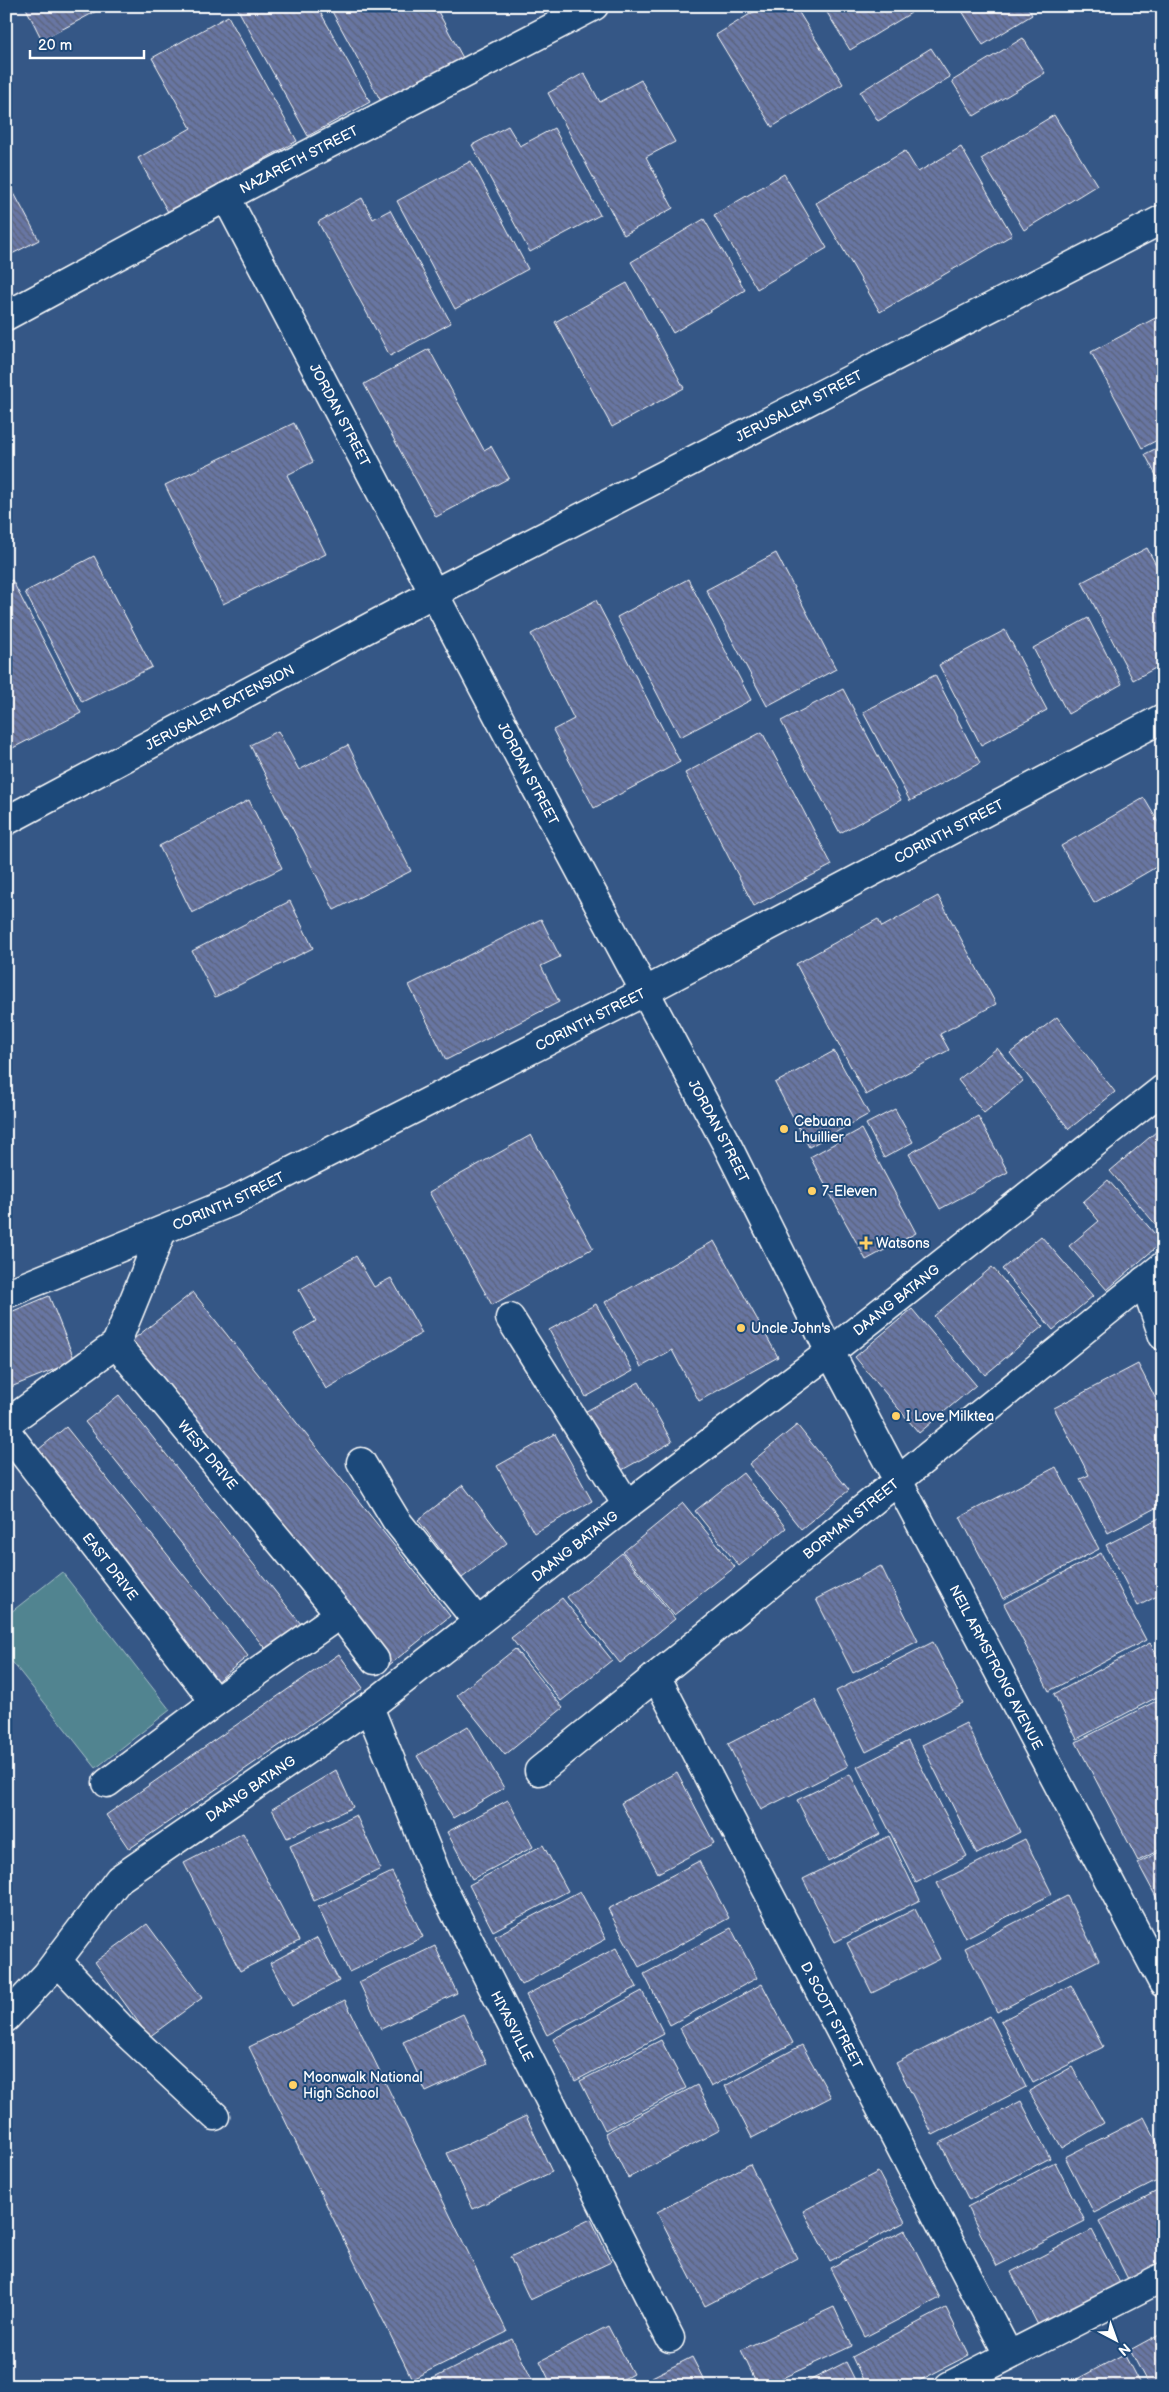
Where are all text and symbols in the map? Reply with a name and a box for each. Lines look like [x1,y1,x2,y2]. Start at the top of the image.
scale bar [30,28,144,60]
text: 20 m [38,36,72,55]
street label: NAZARETH STREET [237,121,361,197]
street label: JORDAN STREET [306,360,374,470]
street label: JERUSALEM STREET [732,366,866,445]
street label: JERUSALEM EXTENSION [142,661,297,754]
street label: JORDAN STREET [494,719,563,828]
street label: CORINTH STREET [891,795,1007,867]
street label: CORINTH STREET [532,984,649,1054]
street label: JORDAN STREET [685,1076,753,1186]
place label: Cebuana Lhuillier [794,1113,852,1146]
marker: Cebuana Lhuillier [778,1123,790,1135]
street label: CORINTH STREET [170,1168,288,1234]
place label: 7-Eleven [822,1183,877,1200]
marker: 7-Eleven [806,1185,818,1197]
place label: Watsons [876,1235,930,1252]
marker: Watsons [860,1237,872,1249]
street label: DAANG BATANG [850,1260,943,1339]
place label: Uncle John's [751,1320,830,1337]
marker: Uncle John's [735,1322,747,1334]
place label: I Love Milktea [906,1408,994,1425]
marker: I Love Milktea [890,1410,902,1422]
street label: WEST DRIVE [174,1417,242,1493]
street label: BORMAN STREET [799,1475,903,1563]
street label: DAANG BATANG [528,1507,622,1585]
street label: EAST DRIVE [79,1529,142,1604]
street label: NEIL ARMSTRONG AVENUE [946,1582,1047,1753]
street label: DAANG BATANG [202,1751,299,1825]
street label: D. SCOTT STREET [797,1959,867,2072]
street label: HIYASVILLE [487,1988,537,2064]
place label: Moonwalk National High School [303,2069,423,2102]
marker: Moonwalk National High School [287,2079,299,2091]
north arrow [1092,2314,1142,2364]
text: N [1115,2340,1134,2359]

